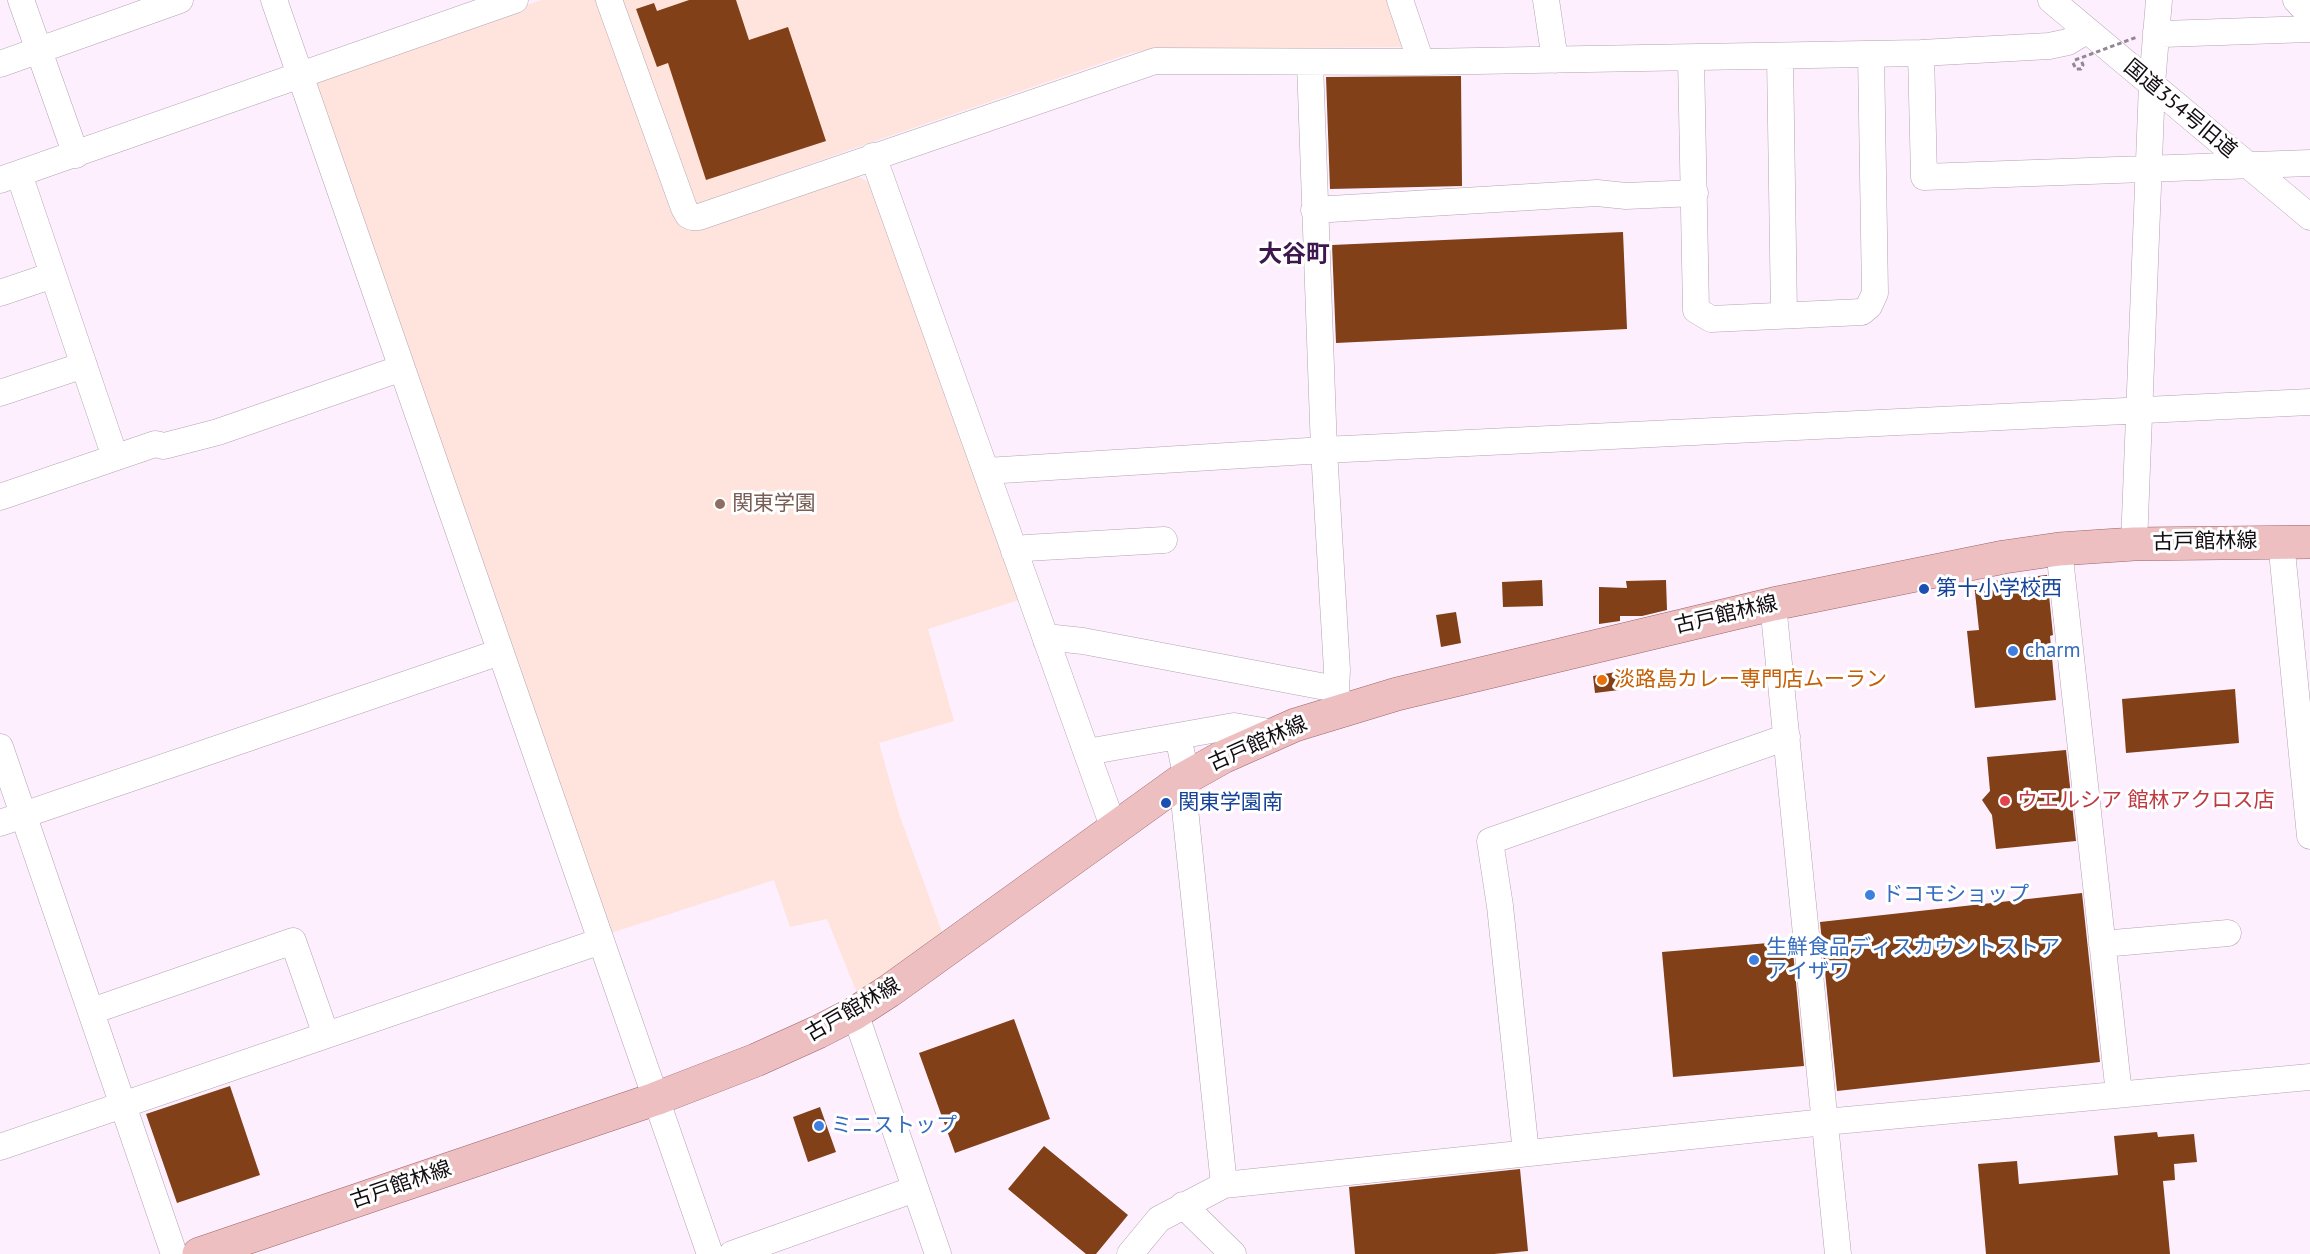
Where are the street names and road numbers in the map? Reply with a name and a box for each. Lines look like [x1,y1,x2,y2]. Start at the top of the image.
street label: 国道354号旧道 [2119,55,2241,163]
street label: 古戸館林線 [2152,528,2258,556]
street label: 古戸館林線 [1672,591,1780,639]
street label: 古戸館林線 [1205,711,1311,777]
street label: 古戸館林線 [801,973,905,1047]
street label: 古戸館林線 [347,1156,455,1214]

